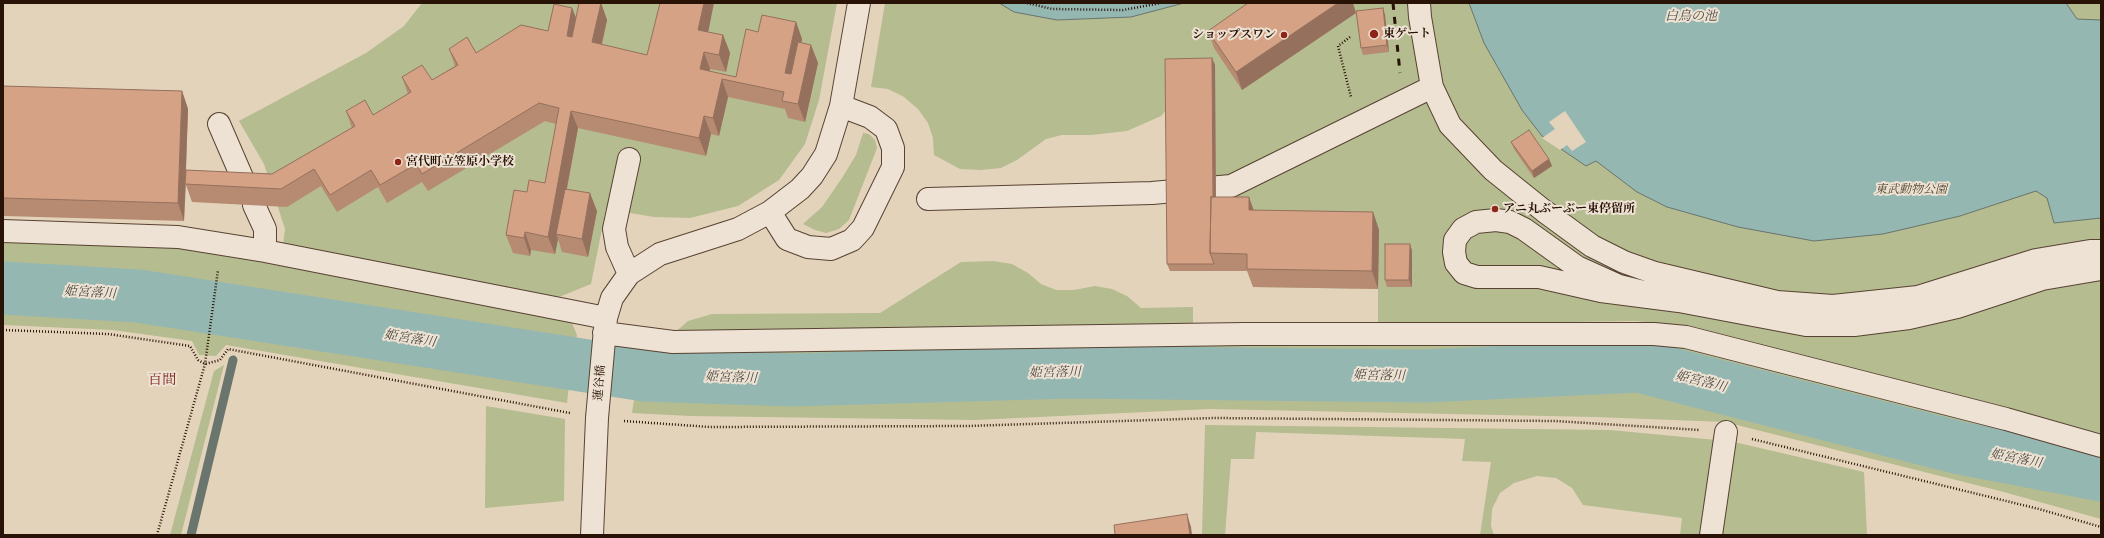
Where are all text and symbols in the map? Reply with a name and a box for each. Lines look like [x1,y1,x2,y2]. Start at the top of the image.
water label: 白鳥の池 [1665,9,1717,25]
place label: 東ゲート [1383,27,1431,41]
place label: ショップスワン [1192,28,1276,42]
marker: 東ゲート [1368,28,1380,40]
marker: ショップスワン [1279,30,1289,40]
place label: 宮代町立笠原小学校 [406,155,514,169]
marker: 宮代町立笠原小学校 [393,157,403,167]
park label: 東武動物公園 [1875,183,1947,197]
place label: アニ丸ぶーぶー東停留所 [1503,202,1635,216]
marker: アニ丸ぶーぶー東停留所 [1490,204,1500,214]
water label: 姫宮落川 [64,284,116,302]
water label: 姫宮落川 [383,327,437,351]
street label: 蓮谷橋 [591,364,609,402]
water label: 姫宮落川 [1029,365,1081,381]
water label: 姫宮落川 [1353,368,1405,384]
water label: 姫宮落川 [1674,368,1728,396]
water label: 姫宮落川 [705,369,757,387]
district label: 百間 [148,373,176,389]
water label: 姫宮落川 [1989,446,2043,472]

